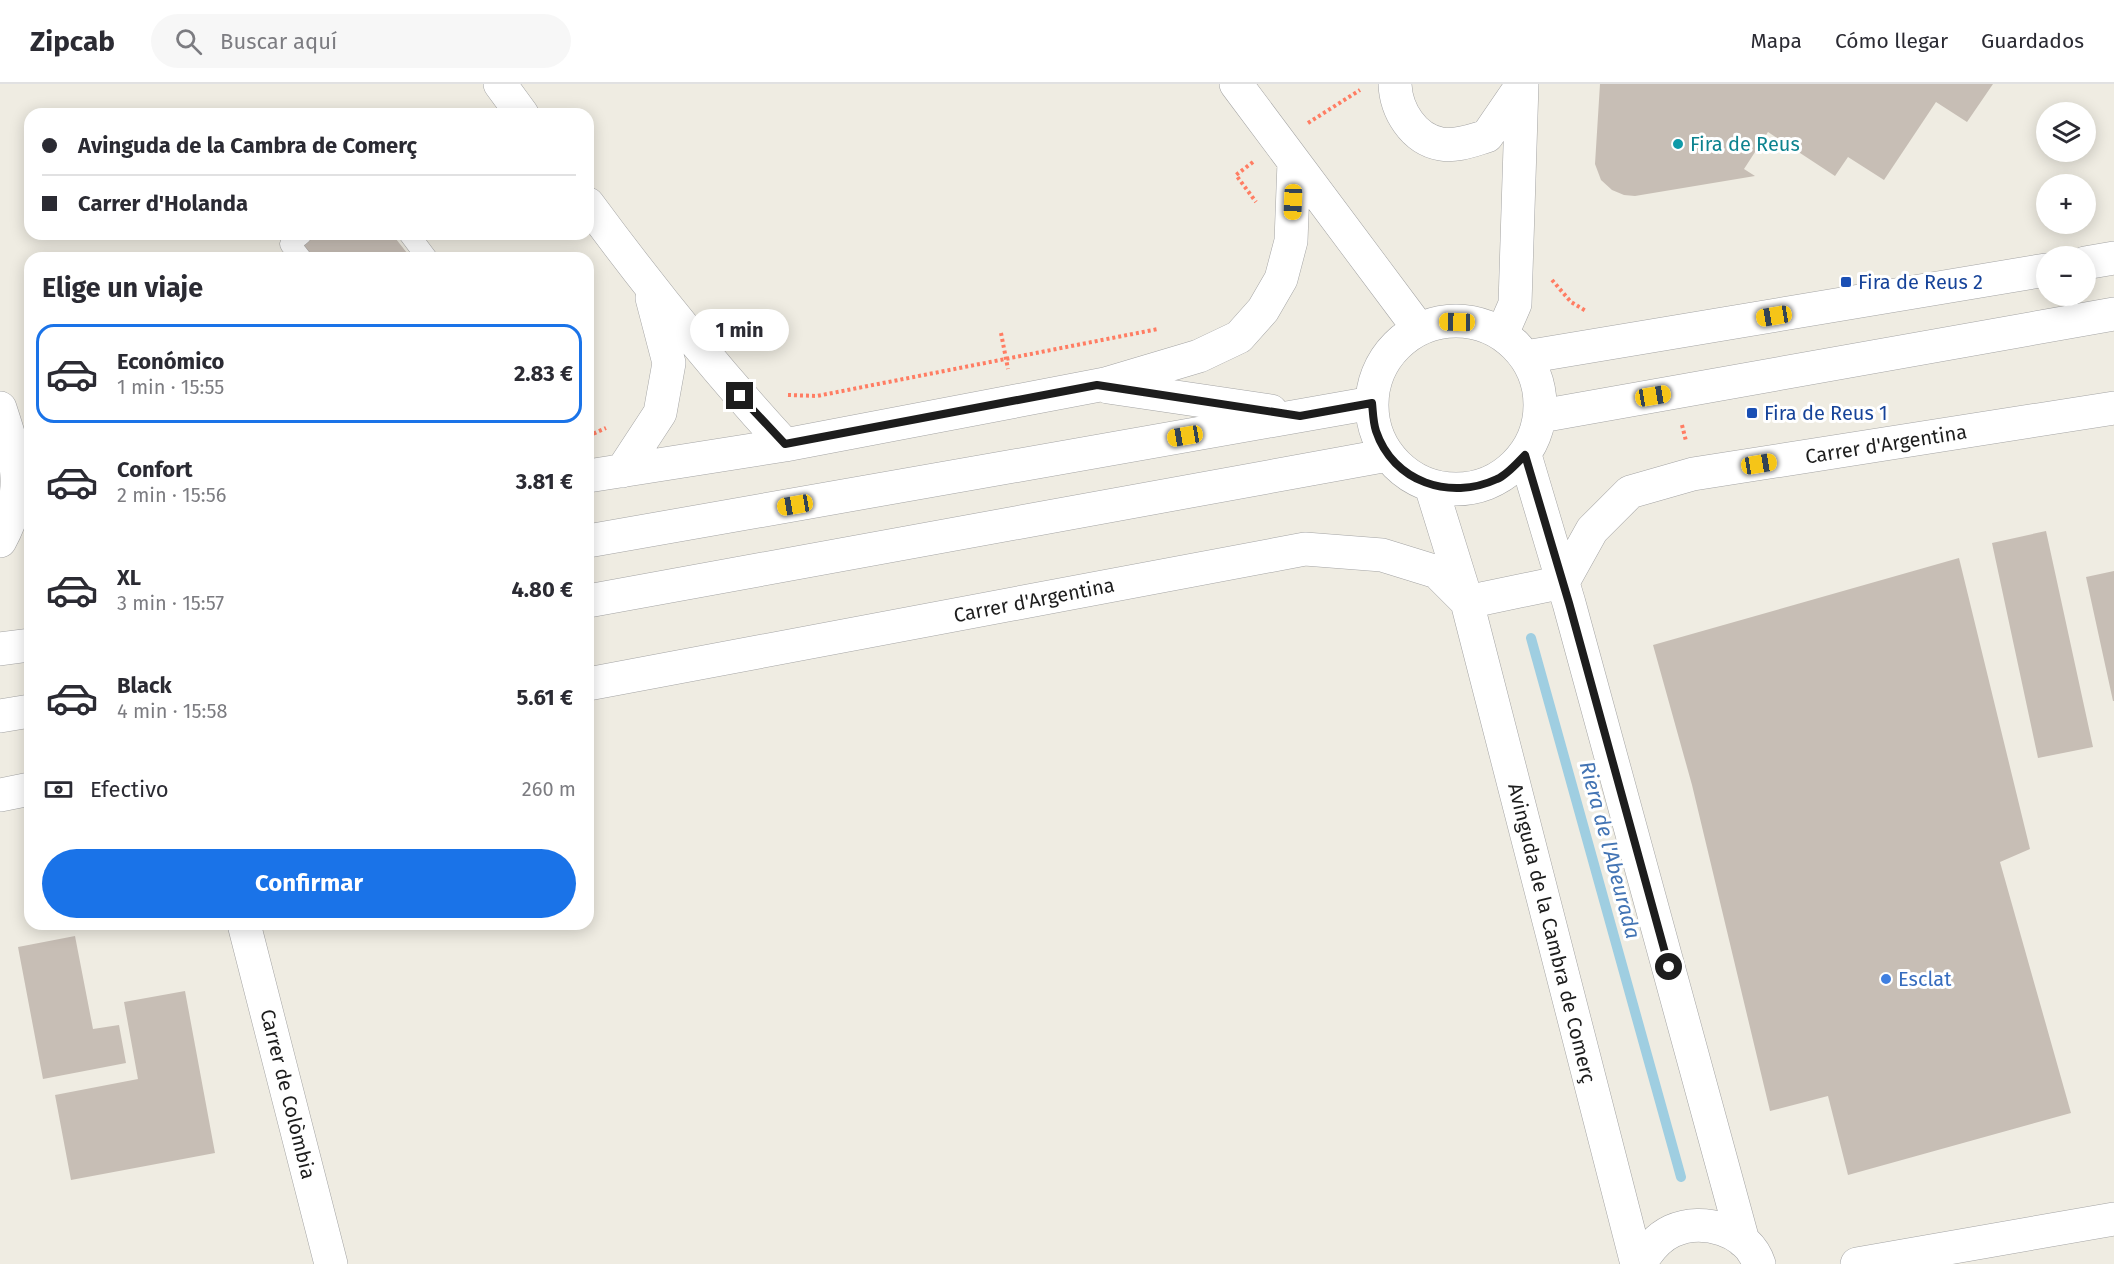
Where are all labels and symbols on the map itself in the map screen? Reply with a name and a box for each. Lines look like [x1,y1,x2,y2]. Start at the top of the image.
place label: Fira de Reus [1690,132,1800,156]
marker: Fira de Reus [1671,137,1685,151]
car [1283,184,1303,220]
place label: Fira de Reus 2 [1858,270,1983,294]
marker: Fira de Reus 2 [1839,275,1853,289]
car [1755,304,1793,328]
callout: 1 min [690,309,789,351]
car [1439,313,1475,331]
route end [726,382,753,409]
car [1634,384,1672,408]
place label: Fira de Reus 1 [1764,401,1888,425]
marker: Fira de Reus 1 [1745,406,1759,420]
street label: Carrer d'Argentina [1803,419,1969,469]
car [1166,424,1204,448]
car [1740,452,1778,476]
car [776,493,814,517]
street label: Carrer d'Argentina [952,573,1116,627]
water label: Riera de l'Abeurada [1574,758,1646,942]
street label: Avinguda de la Cambra de Comerç [1502,781,1601,1086]
route start [1655,953,1682,980]
place label: Esclat [1898,967,1952,991]
marker: Esclat [1879,972,1893,986]
street label: Carrer de Colòmbia [255,1007,321,1181]

